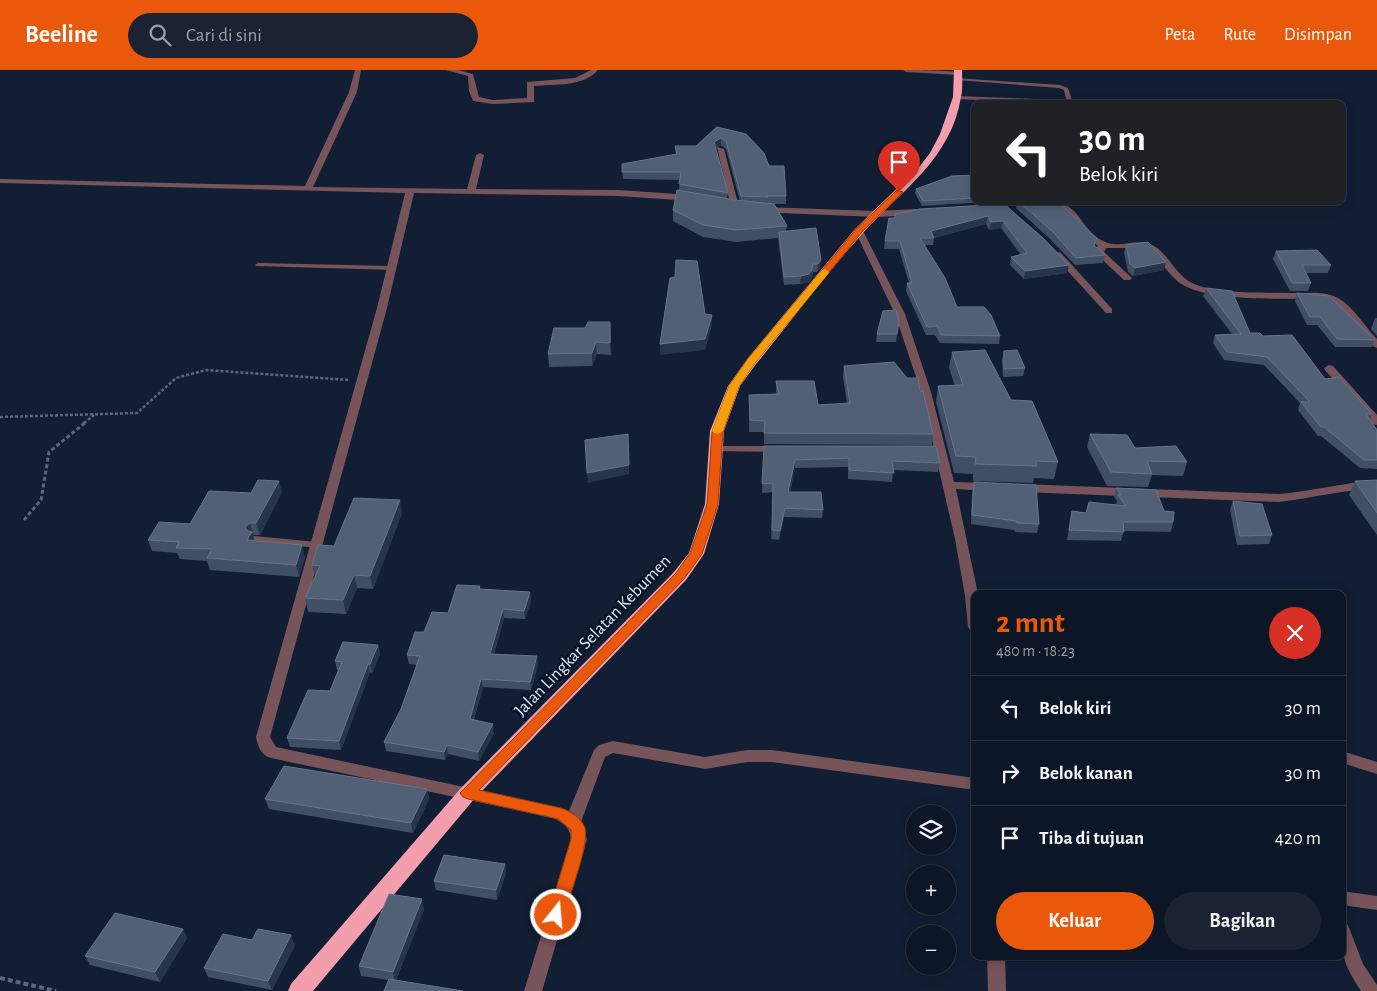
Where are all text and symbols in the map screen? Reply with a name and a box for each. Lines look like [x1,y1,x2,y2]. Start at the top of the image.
search box [128,13,478,58]
icon: search [146,21,174,49]
text: Beeline [25,23,98,47]
text: Cari di sini [186,26,262,45]
text: Peta [1164,26,1195,44]
text: Rute [1223,26,1256,44]
text: Disimpan [1284,26,1352,44]
icon: left [996,120,1061,185]
text: 30 m [1079,122,1146,157]
pin [878,141,920,192]
icon: arrive [885,148,913,176]
text: Belok kiri [1079,163,1158,185]
street label: Jalan Lingkar Selatan Kebumen [511,552,675,720]
button: close [1269,607,1321,659]
text: 2 mnt [996,608,1065,638]
text: 480 m · 18:23 [996,643,1075,659]
icon: left [996,694,1024,722]
text: Belok kiri [1039,699,1111,718]
text: 30 m [1285,699,1321,718]
icon: right [996,759,1024,787]
text: Belok kanan [1039,764,1133,783]
text: 30 m [1285,764,1321,783]
map controls [906,805,956,975]
button: layers [906,805,956,855]
icon: arrive [996,824,1024,852]
text: Tiba di tujuan [1039,829,1144,848]
text: 420 m [1275,829,1321,848]
button: + [906,865,956,915]
position arrow [529,888,581,940]
button: Keluar [996,892,1154,950]
button: Bagikan [1164,892,1321,950]
button: − [906,925,956,975]

